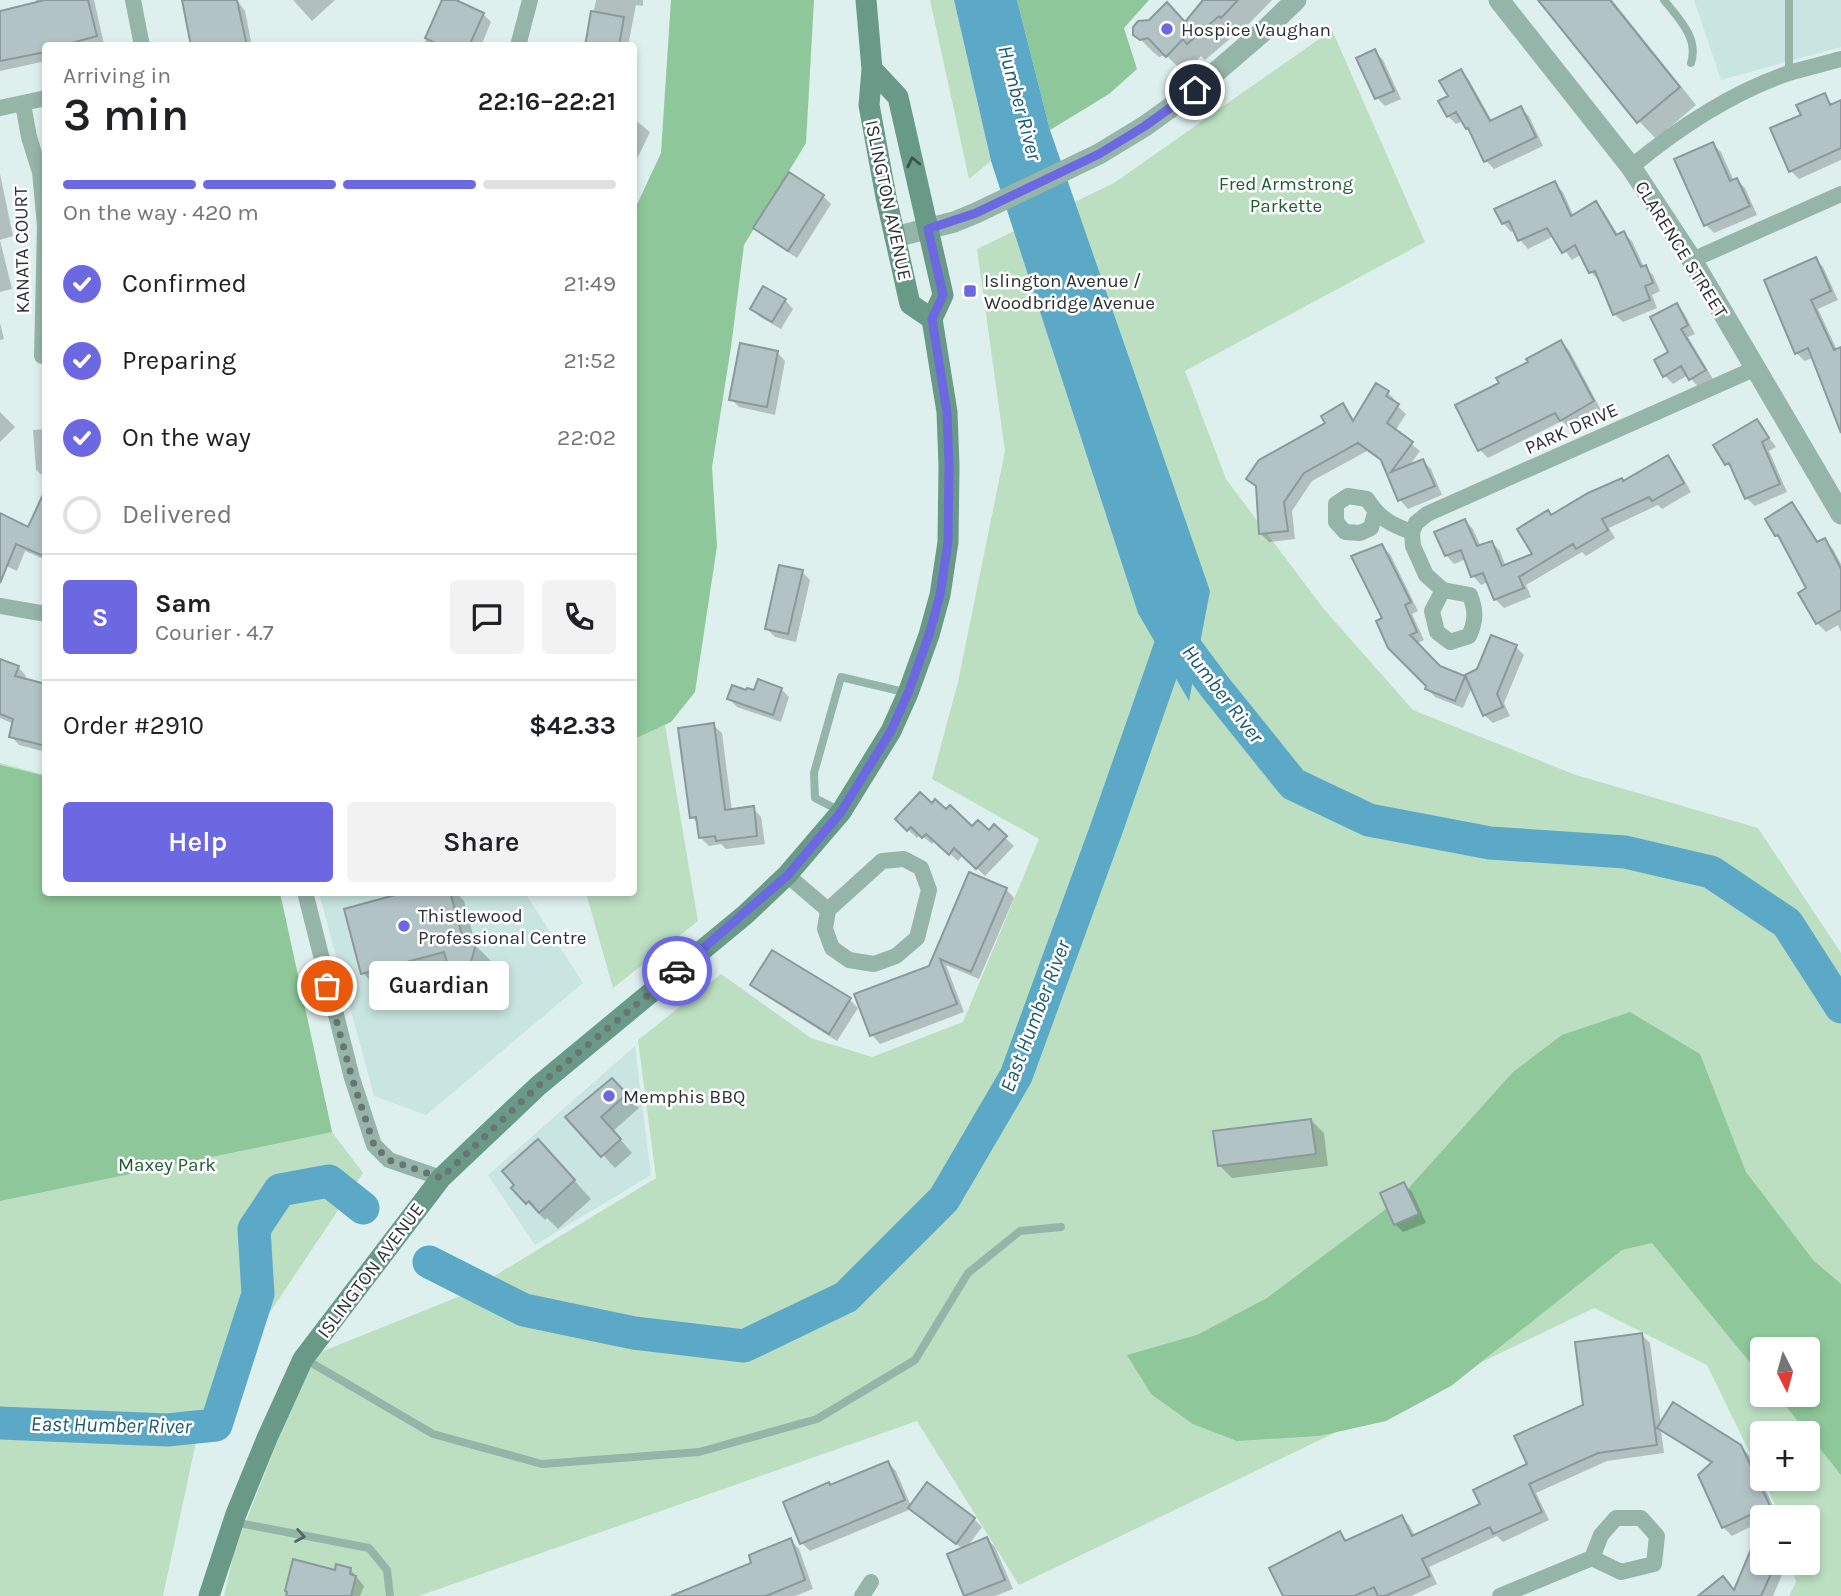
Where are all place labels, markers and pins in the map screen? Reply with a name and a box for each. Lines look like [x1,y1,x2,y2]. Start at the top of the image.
place label: Hospice Vaughan [1181,19,1331,41]
marker: Hospice Vaughan [1159,21,1175,37]
pin [1165,60,1225,120]
place label: Islington Avenue / Woodbridge Avenue [984,270,1155,314]
marker: Islington Avenue / Woodbridge Avenue [962,283,978,299]
place label: Thistlewood Professional Centre [418,905,586,949]
marker: Thistlewood Professional Centre [396,918,412,934]
pin [297,956,357,1016]
callout: Guardian [369,962,509,1010]
place label: Memphis BBQ [623,1086,745,1108]
marker: Memphis BBQ [601,1088,617,1104]

